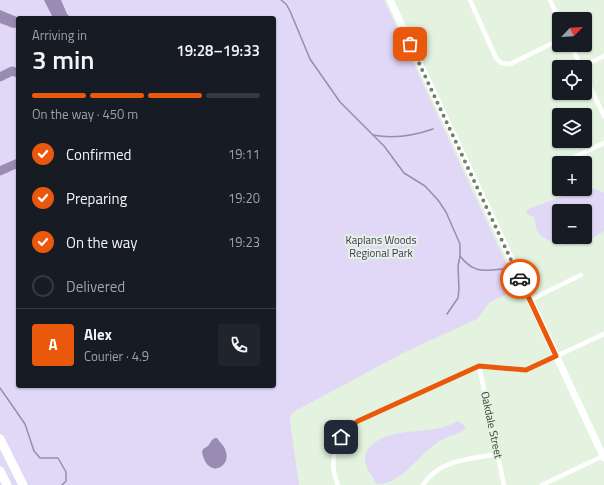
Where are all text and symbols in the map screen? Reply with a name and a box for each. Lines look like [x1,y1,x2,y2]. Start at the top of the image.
north arrow [552,12,592,52]
map controls [552,12,592,244]
text: Arriving in [32,25,87,45]
pin [393,27,427,61]
icon: bag [399,33,421,55]
text: 19:28–19:33 [176,39,260,62]
text: 3 min [32,40,95,79]
button: locate [552,60,592,100]
text: On the way · 450 m [32,104,138,124]
button: layers [552,108,592,148]
icon: check [32,143,54,165]
text: Confirmed [66,143,131,166]
text: 19:11 [228,144,260,164]
button: + [552,156,592,196]
icon: check [32,187,54,209]
text: Preparing [66,187,127,210]
text: 19:20 [228,188,260,208]
button: − [552,204,592,244]
icon: check [32,231,54,253]
text: On the way [66,231,138,254]
text: 19:23 [228,232,260,252]
park label: Kaplans Woods Regional Park [345,232,417,261]
courier [500,259,540,299]
icon: car [509,268,531,290]
text: Delivered [66,275,125,298]
text: Alex [84,323,112,346]
button: phone [218,324,260,366]
text: A [48,333,58,356]
text: Courier · 4.9 [84,346,149,366]
street label: Oakdale Street [477,390,507,460]
pin [324,420,358,454]
icon: home [330,426,352,448]

